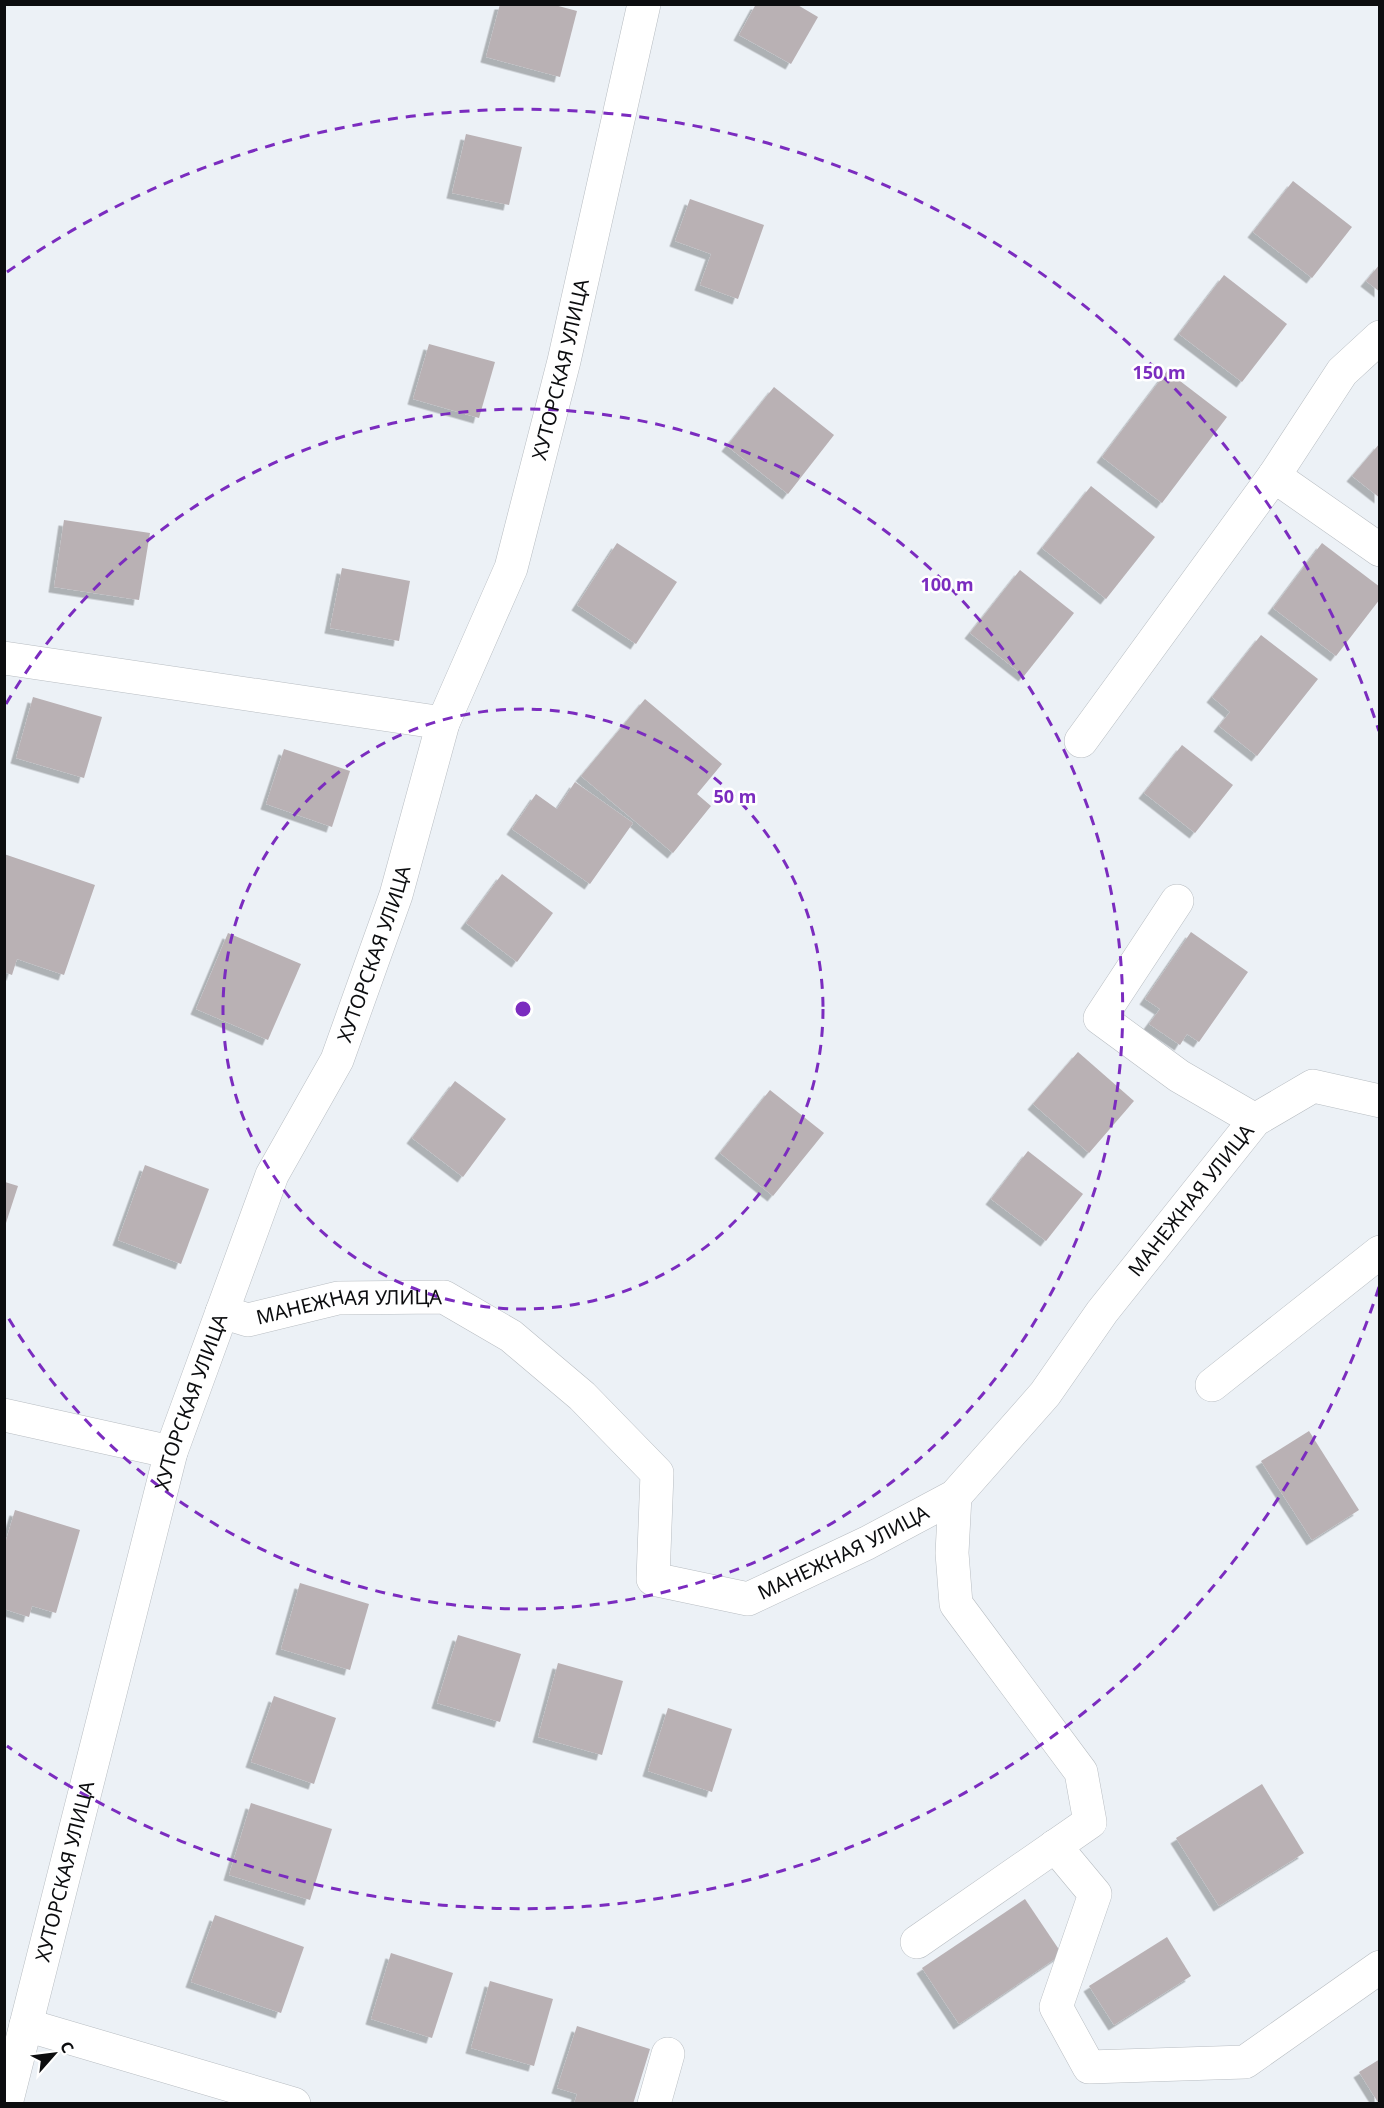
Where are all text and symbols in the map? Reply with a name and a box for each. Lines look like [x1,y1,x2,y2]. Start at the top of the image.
street label: ХУТОРСКАЯ УЛИЦА [525,276,595,463]
text: 150 m [1132,360,1186,384]
text: 100 m [920,572,974,596]
text: 50 m [714,784,756,808]
street label: ХУТОРСКАЯ УЛИЦА [330,862,417,1046]
centre of rings [513,999,533,1019]
street label: МАНЕЖНАЯ УЛИЦА [1122,1118,1260,1282]
street label: МАНЕЖНАЯ УЛИЦА [253,1283,442,1331]
street label: ХУТОРСКАЯ УЛИЦА [148,1310,233,1493]
street label: МАНЕЖНАЯ УЛИЦА [753,1498,934,1606]
street label: ХУТОРСКАЯ УЛИЦА [29,1778,100,1964]
north arrow [24,2024,84,2084]
text: С [55,2037,79,2057]

